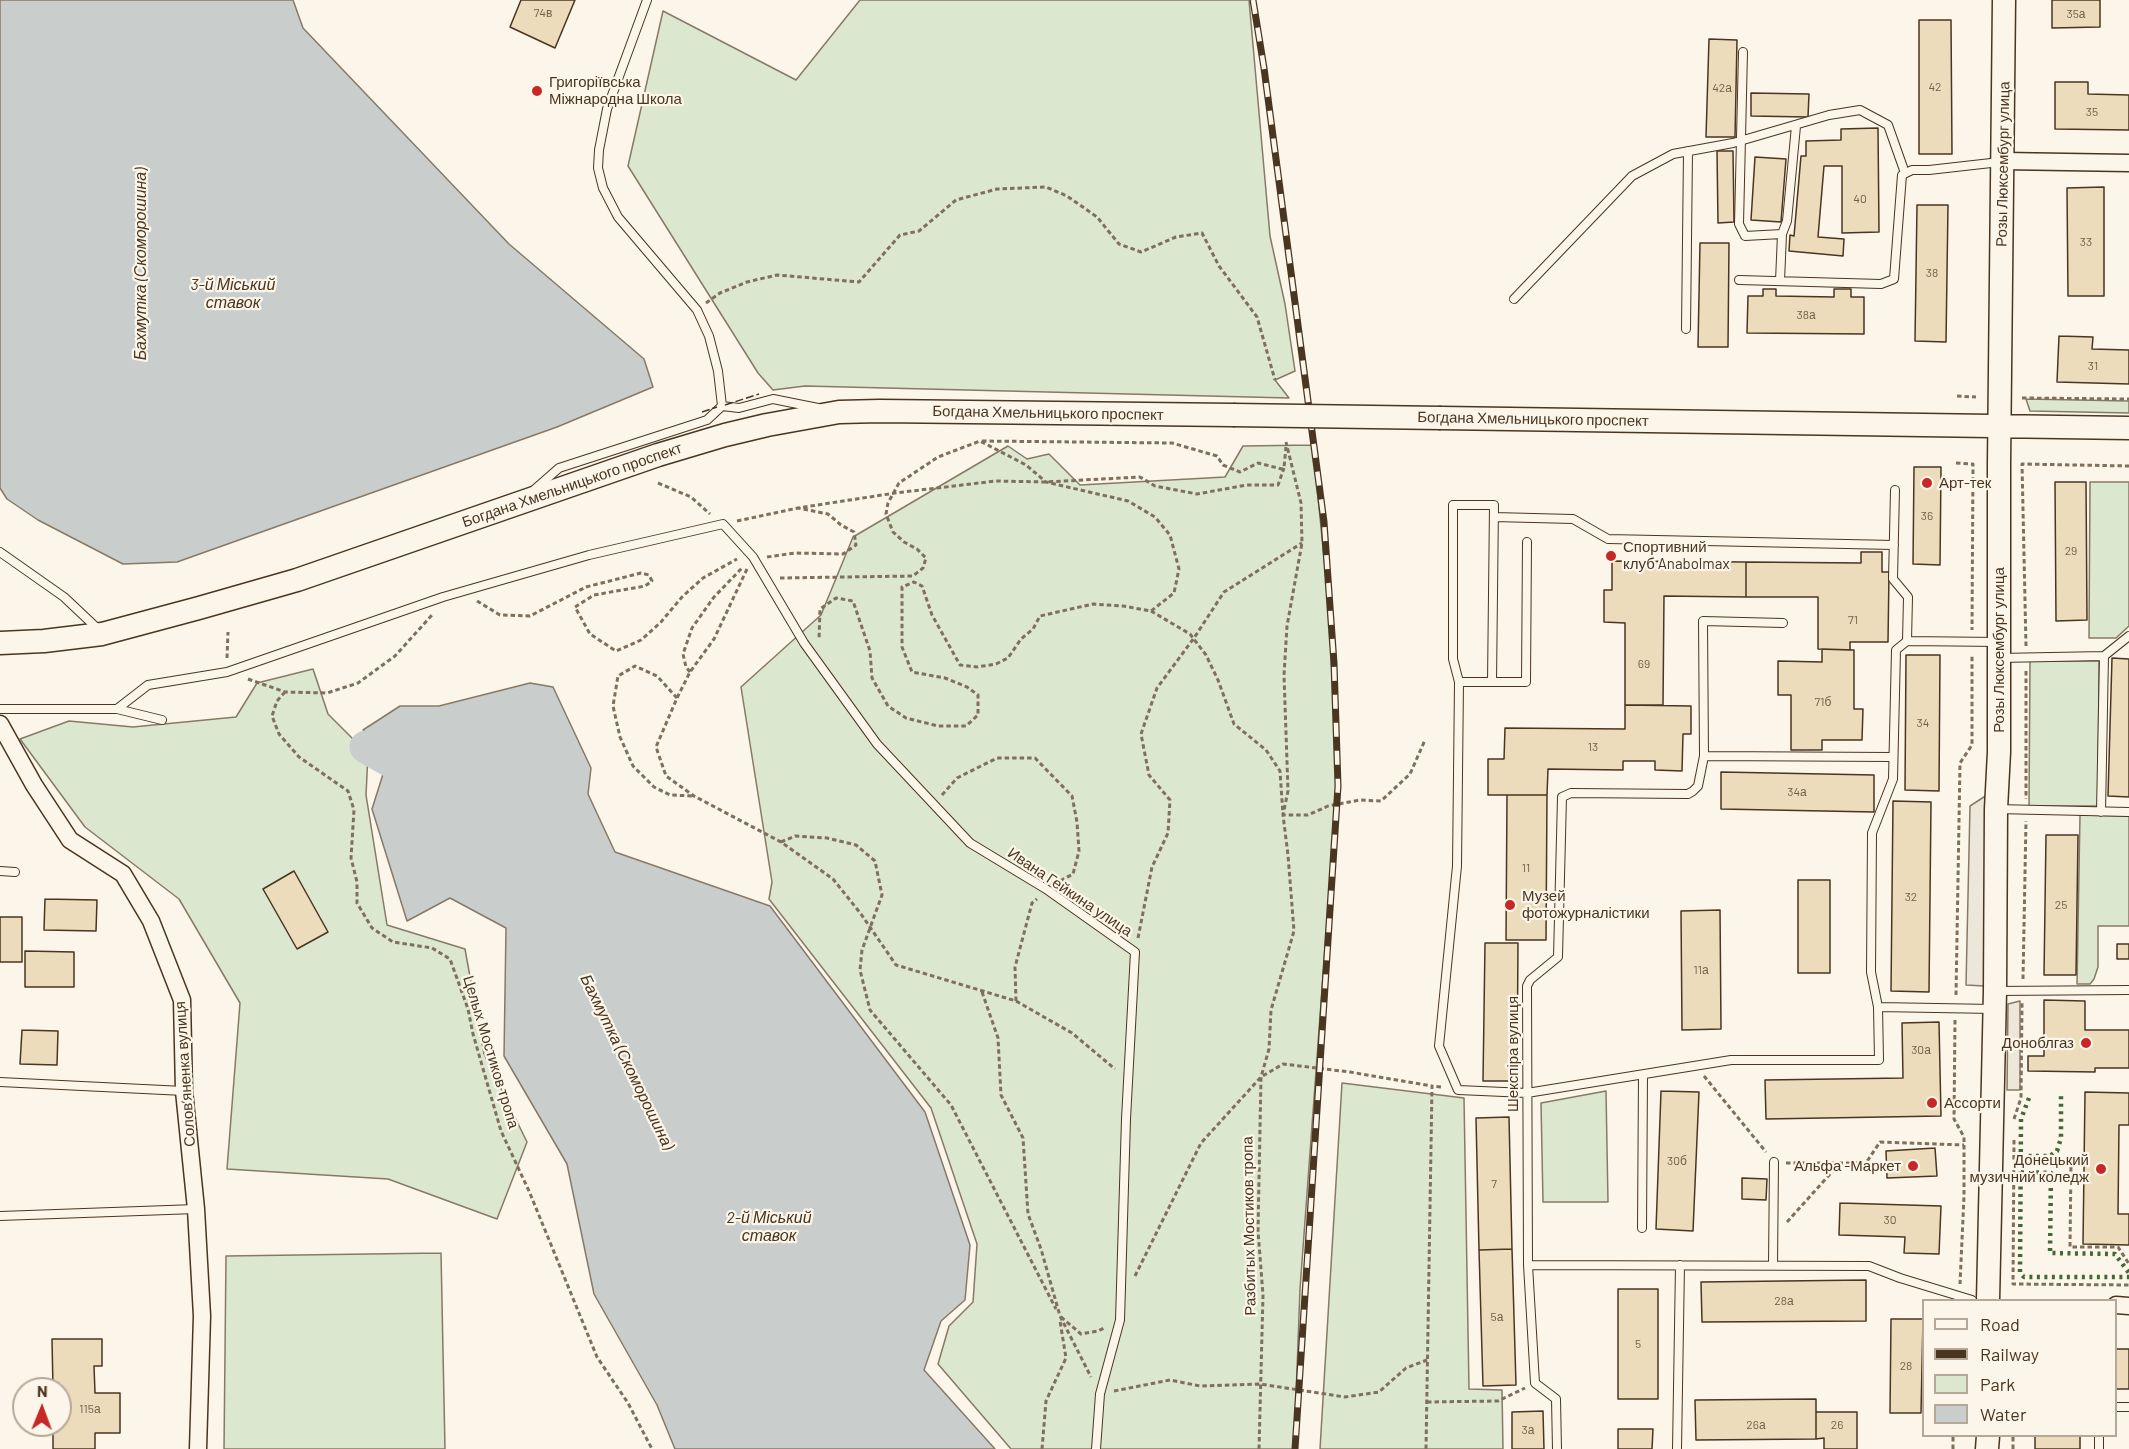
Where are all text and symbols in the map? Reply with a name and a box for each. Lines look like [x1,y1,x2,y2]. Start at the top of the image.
house number: 74в [534,6,552,20]
house number: 35а [2066,7,2086,21]
place label: Григоріївська Міжнародна Школа [549,73,682,108]
house number: 42 [1928,80,1942,94]
house number: 42а [1712,81,1732,95]
street label: Розы Люксембург улица [1993,81,2013,247]
marker: Григоріївська Міжнародна Школа [530,84,544,98]
house number: 35 [2086,105,2098,119]
water label: Бахмутка (Скоморошина) [131,168,151,360]
house number: 40 [1853,192,1867,206]
house number: 33 [2080,235,2092,249]
house number: 38 [1926,266,1938,280]
water label: 3-й Міський ставок [191,275,275,313]
house number: 38а [1796,308,1816,322]
house number: 31 [2088,359,2098,373]
street label: Богдана Хмельницького проспект [932,402,1164,424]
street label: Богдана Хмельницького проспект [1417,408,1649,430]
street label: Богдана Хмельницького проспект [460,439,684,531]
place label: Арт-тек [1939,474,1991,492]
marker: Арт-тек [1920,476,1934,490]
house number: 36 [1921,509,1933,523]
place label: Спортивний клуб Anabolmax [1623,538,1730,573]
house number: 29 [2065,544,2077,558]
marker: Спортивний клуб Anabolmax [1604,549,1618,563]
street label: Розы Люксембург улица [1990,567,2008,733]
house number: 71 [1848,613,1858,627]
house number: 69 [1638,657,1650,671]
house number: 71б [1815,695,1831,709]
house number: 34 [1917,716,1929,730]
house number: 13 [1588,740,1598,754]
house number: 34а [1787,785,1807,799]
street label: Ивана Гейкина улица [1004,844,1136,940]
house number: 11 [1522,861,1530,875]
place label: Музей фотожурналістики [1522,887,1650,922]
house number: 32 [1905,890,1917,904]
marker: Музей фотожурналістики [1503,898,1517,912]
house number: 25 [2055,898,2067,912]
house number: 11а [1693,963,1709,977]
water label: Бахмутка (Скоморошина) [576,971,678,1153]
street label: Целых Мостиков тропа [459,973,523,1131]
street label: Шекспіра вулиця [1504,996,1522,1112]
street label: Солов’яненка вулиця [171,1001,199,1147]
place label: Доноблгаз [2002,1034,2074,1052]
marker: Доноблгаз [2079,1036,2093,1050]
house number: 30а [1911,1043,1931,1057]
place label: Ассорти [1944,1094,2001,1112]
marker: Ассорти [1925,1096,1939,1110]
street label: Разбитых Мостиков тропа [1238,1136,1260,1316]
place label: Донецький музичний коледж [1970,1151,2089,1186]
house number: 30б [1667,1154,1687,1168]
place label: Альфа -Маркет [1794,1157,1901,1175]
marker: Альфа -Маркет [1906,1159,1920,1173]
marker: Донецький музичний коледж [2094,1162,2108,1176]
house number: 7 [1491,1177,1497,1191]
water label: 2-й Міський ставок [726,1208,812,1246]
house number: 30 [1884,1213,1896,1227]
house number: 28а [1774,1294,1794,1308]
legend [1922,1299,2117,1437]
house number: 5а [1491,1310,1503,1324]
text: Road [1980,1313,2020,1335]
house number: 5 [1635,1337,1641,1351]
text: Railway [1980,1343,2039,1365]
house number: 28 [1900,1359,1912,1373]
text: Park [1980,1373,2015,1395]
north arrow [12,1377,72,1437]
text: N [37,1381,48,1400]
house number: 115а [79,1402,101,1416]
text: Water [1980,1403,2027,1425]
house number: 26а [1746,1418,1766,1432]
house number: 26 [1831,1418,1843,1432]
house number: 3а [1522,1423,1534,1437]

